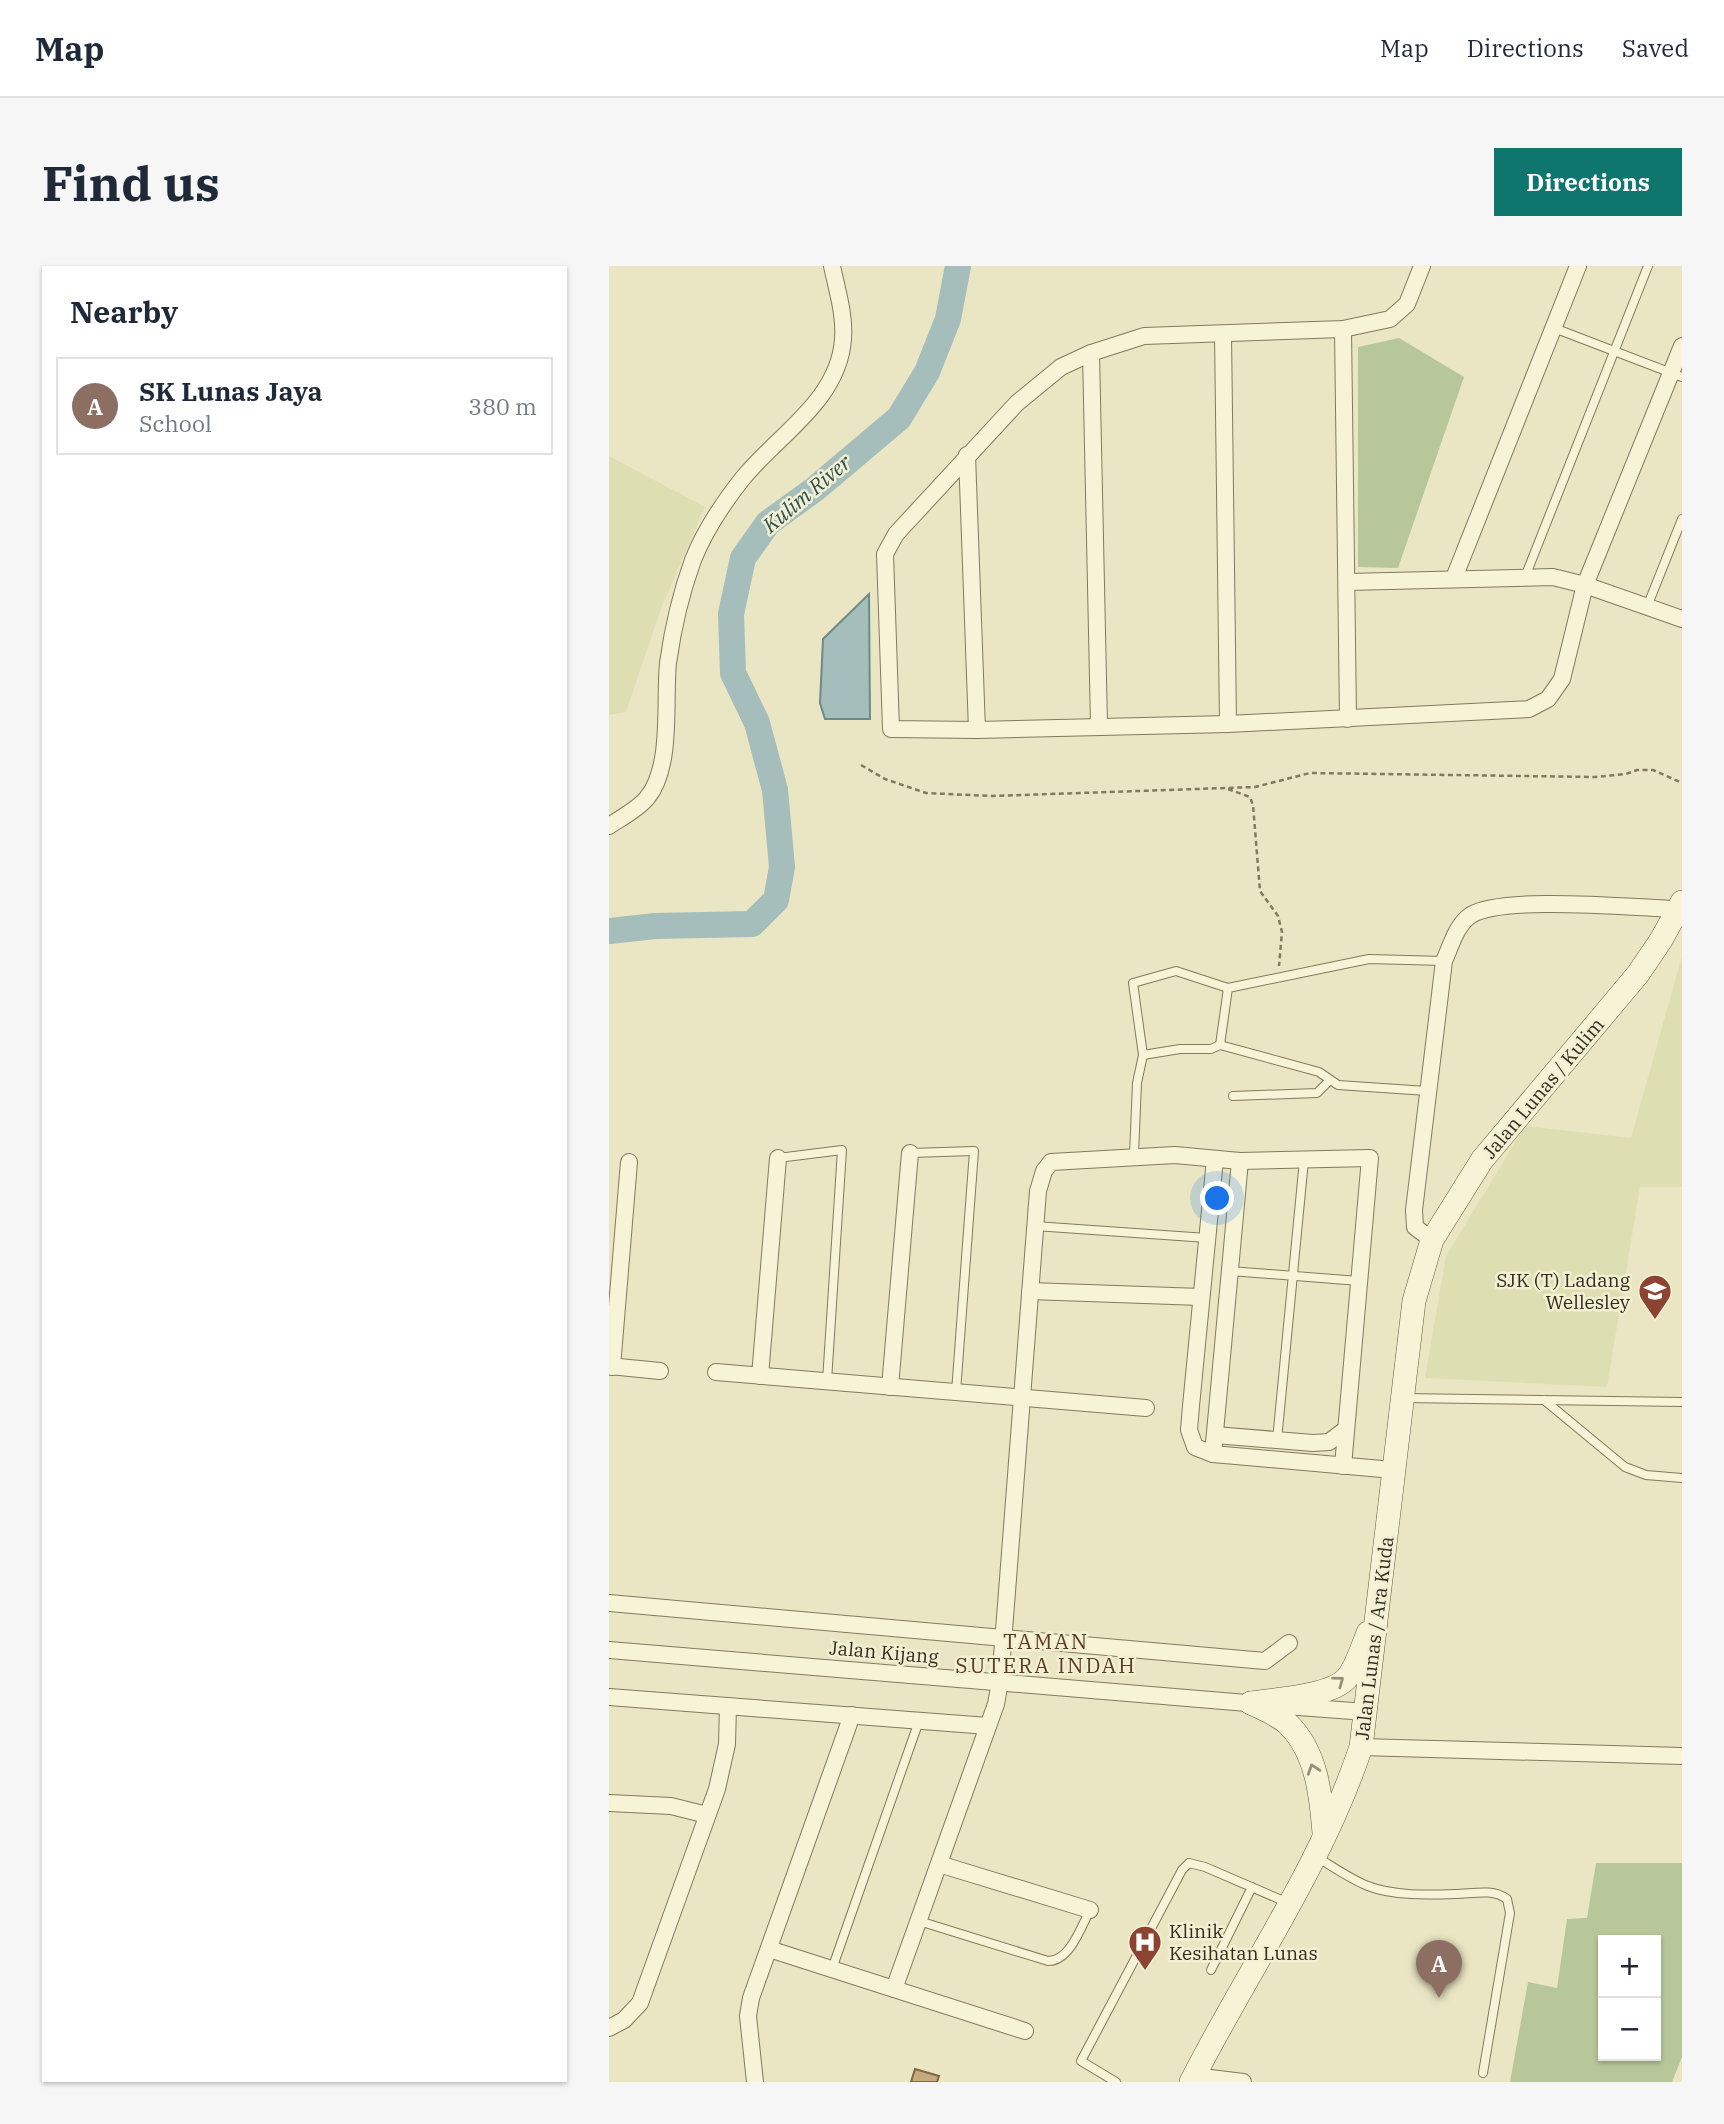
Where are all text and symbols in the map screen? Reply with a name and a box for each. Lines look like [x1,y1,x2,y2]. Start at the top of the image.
text: Map [35,27,104,70]
text: Map [1380,32,1429,64]
text: Directions [1467,32,1584,64]
text: Saved [1622,32,1689,64]
button: Directions [1494,148,1682,216]
text: Find us [42,151,220,214]
text: Nearby [70,292,178,331]
text: SK Lunas Jaya [139,374,322,408]
text: A [87,391,103,421]
text: 380 m [468,391,537,421]
text: School [139,408,212,438]
water label: Kulim River [756,448,857,539]
street label: Jalan Lunas / Kulim [1477,1013,1609,1163]
your location [1200,1181,1234,1215]
place label: SJK (T) Ladang Wellesley [1496,1268,1631,1314]
school or university icon: SJK (T) Ladang Wellesley [1636,1272,1674,1321]
street label: Jalan Lunas / Ara Kuda [1350,1535,1398,1741]
district label: TAMAN SUTERA INDAH [955,1627,1137,1679]
street label: Jalan Kijang [828,1635,940,1669]
one-way arrow [1332,1677,1344,1690]
one-way arrow [1307,1764,1322,1776]
place label: Klinik Kesihatan Lunas [1169,1919,1318,1965]
hospital icon: Klinik Kesihatan Lunas [1126,1923,1164,1972]
map controls [1598,1935,1661,2061]
button: + [1598,1935,1661,1998]
pin: A [1416,1940,1462,1998]
button: − [1598,1998,1661,2061]

